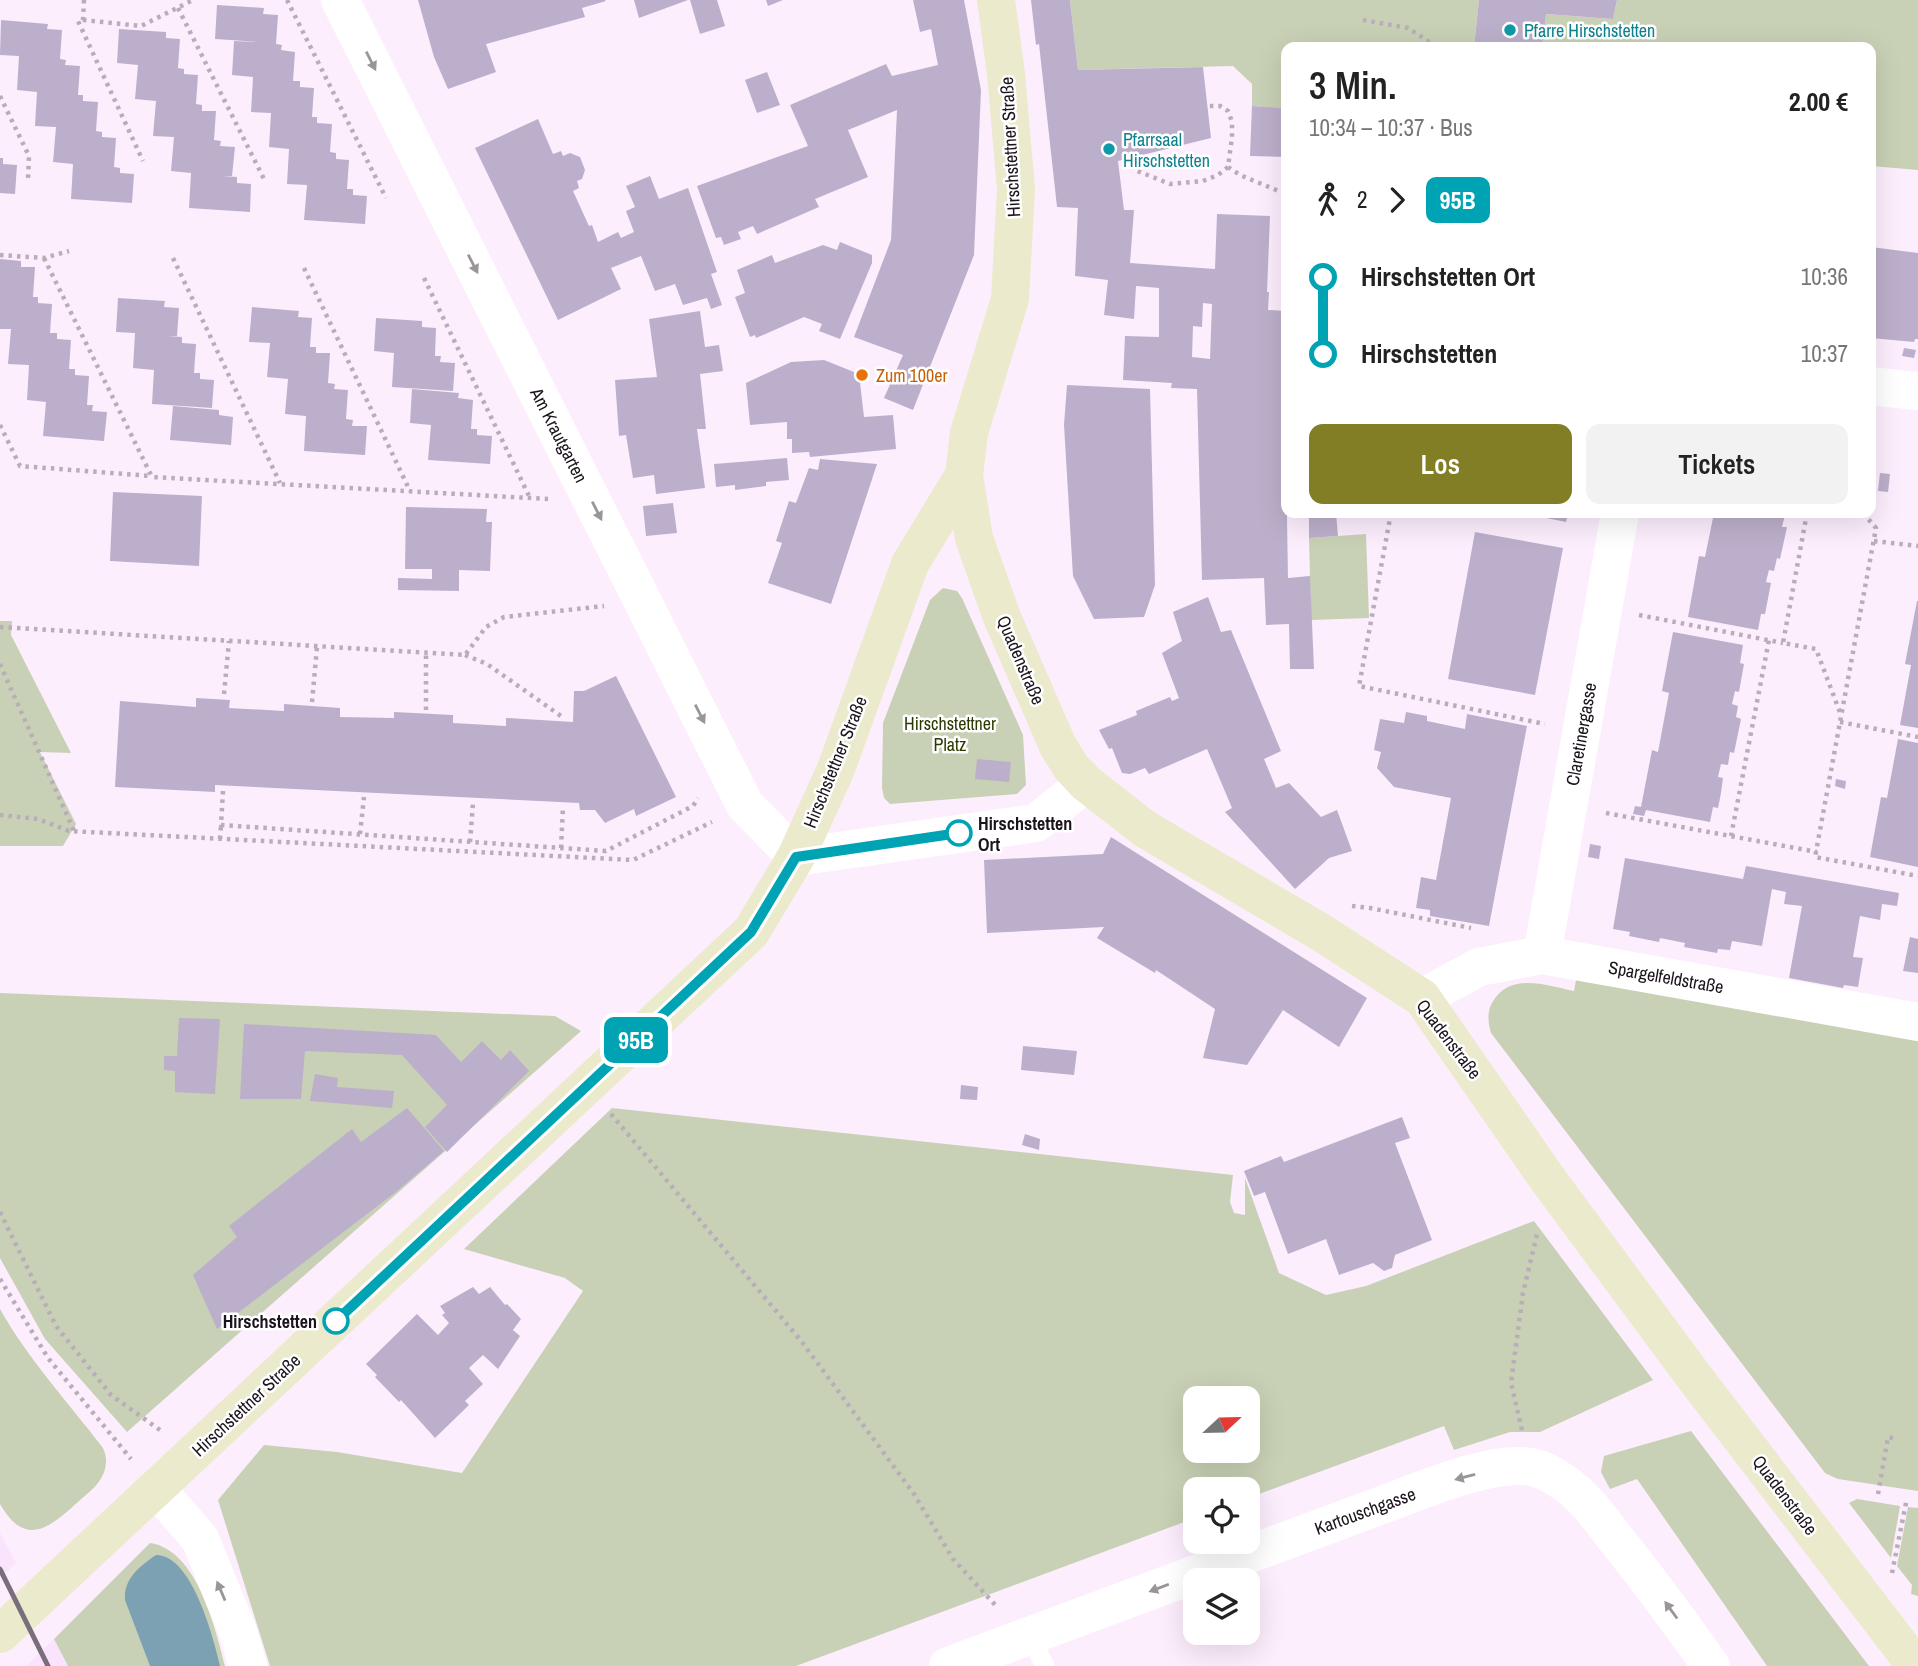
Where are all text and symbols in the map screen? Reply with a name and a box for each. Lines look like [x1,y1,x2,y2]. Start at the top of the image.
place label: Pfarre Hirschstetten [1524,18,1655,43]
marker: Pfarre Hirschstetten [1502,22,1518,38]
one-way arrow [366,51,377,71]
text: 3 Min. [1309,60,1397,111]
street label: Hirschstettner Straße [994,76,1026,218]
text: 2.00 € [1789,84,1848,119]
text: 10:34 – 10:37 · Bus [1309,112,1473,143]
place label: Pfarrsaal Hirschstetten [1123,127,1210,173]
marker: Pfarrsaal Hirschstetten [1101,141,1117,157]
icon: walk [1309,181,1347,219]
icon: forward [1378,181,1416,219]
text: 2 [1357,184,1368,215]
text: 95B [1440,184,1476,216]
one-way arrow [468,254,479,274]
text: Hirschstetten Ort [1361,259,1535,294]
text: 10:36 [1801,261,1848,292]
text: Hirschstetten [1361,336,1497,371]
text: 10:37 [1801,338,1848,369]
place label: Zum 100er [876,363,947,388]
marker: Zum 100er [854,367,870,383]
street label: Am Krautgarten [524,382,594,487]
button: Los [1309,424,1572,504]
button: Tickets [1586,424,1848,504]
one-way arrow [592,501,603,521]
street label: Quadenstraße [991,612,1051,708]
street label: Claretinergasse [1560,681,1602,787]
street label: Hirschstettner Straße [797,692,873,832]
one-way arrow [694,704,705,724]
park label: Hirschstettner Platz [904,711,996,757]
place label: Hirschstetten Ort [978,811,1072,857]
marker: Hirschstetten Ort [946,820,972,846]
street label: Spargelfeldstraße [1606,955,1726,999]
street label: Quadenstraße [1411,994,1487,1084]
line badge: 95B [596,1017,676,1063]
text: 95B [618,1024,654,1056]
marker: Hirschstetten [323,1308,349,1334]
place label: Hirschstetten [223,1309,317,1334]
street label: Hirschstettner Straße [186,1348,306,1462]
north arrow [1183,1386,1260,1463]
map controls [1183,1386,1260,1645]
street label: Quadenstraße [1747,1450,1823,1540]
one-way arrow [1454,1472,1475,1482]
button: locate [1183,1477,1260,1554]
street label: Kartouschgasse [1311,1481,1419,1541]
button: layers [1183,1568,1260,1645]
one-way arrow [215,1580,226,1601]
one-way arrow [1148,1583,1169,1594]
one-way arrow [1664,1601,1678,1620]

